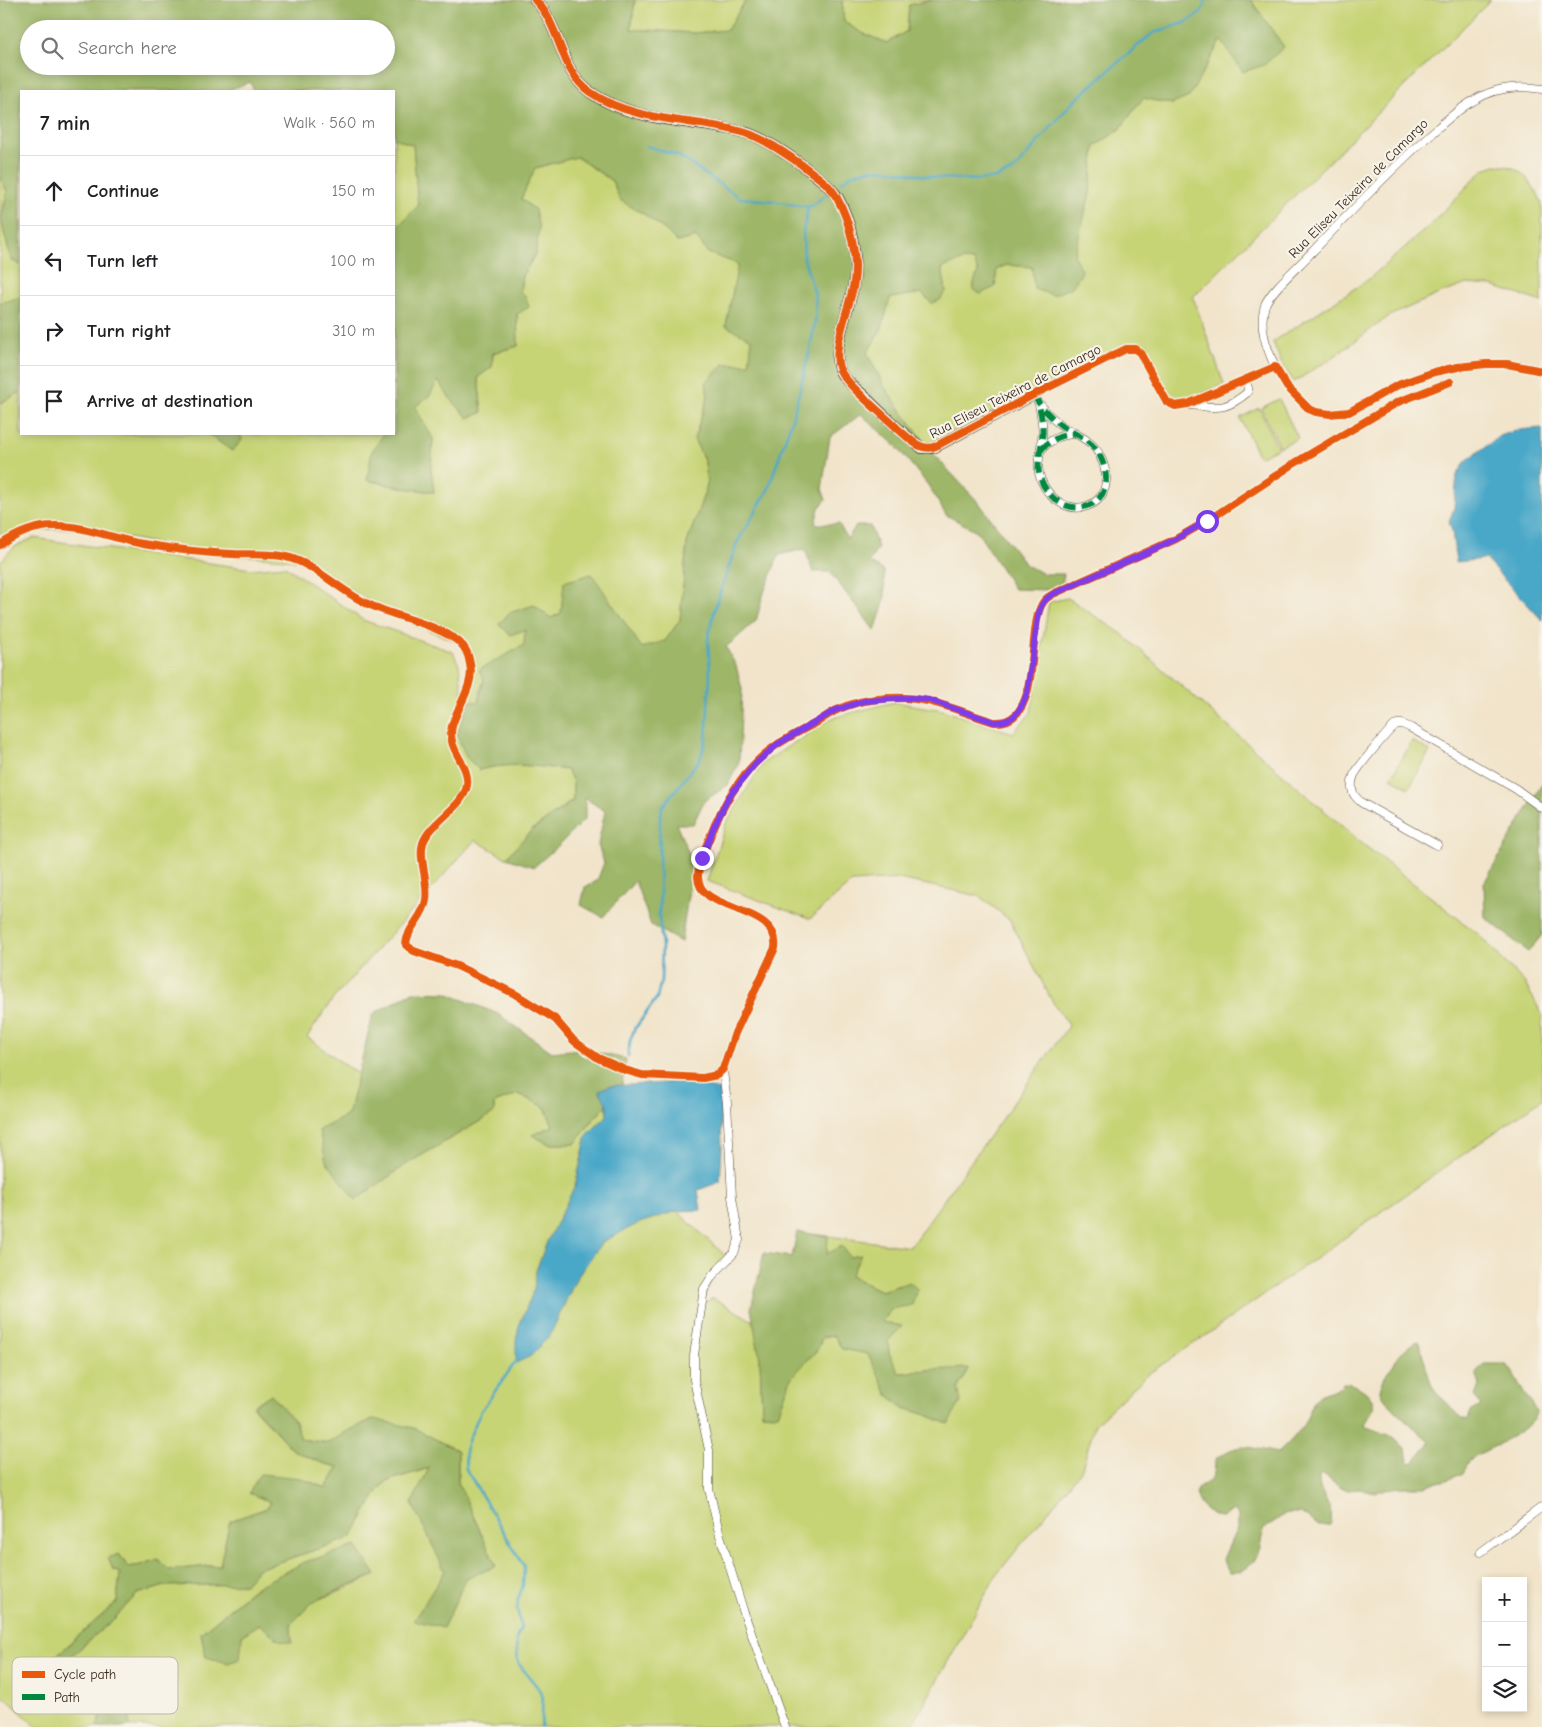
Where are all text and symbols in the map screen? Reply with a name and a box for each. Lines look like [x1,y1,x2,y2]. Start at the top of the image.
search box [20,20,395,75]
icon: search [38,34,66,62]
text: Search here [78,37,177,59]
text: 7 min [40,111,90,135]
text: Walk · 560 m [284,114,375,132]
street label: Rua Eliseu Teixeira de Camargo [1285,115,1432,262]
icon: ahead [40,177,68,205]
text: Continue [87,180,159,202]
text: 150 m [332,182,375,200]
icon: left [40,247,68,275]
text: Turn left [87,250,158,272]
text: 100 m [331,252,375,270]
icon: right [40,317,68,345]
text: Turn right [87,320,171,342]
text: 310 m [332,322,375,340]
street label: Rua Eliseu Teixeira de Camargo [926,341,1104,442]
icon: arrive [40,387,68,415]
text: Arrive at destination [87,390,253,412]
route start [1196,510,1219,533]
route end [691,847,714,870]
map controls [1482,1577,1527,1712]
button: + [1482,1577,1527,1622]
button: − [1482,1622,1527,1667]
legend [12,1657,178,1714]
text: Cycle path [54,1666,116,1683]
button: layers [1482,1667,1527,1712]
text: Path [54,1689,80,1706]

